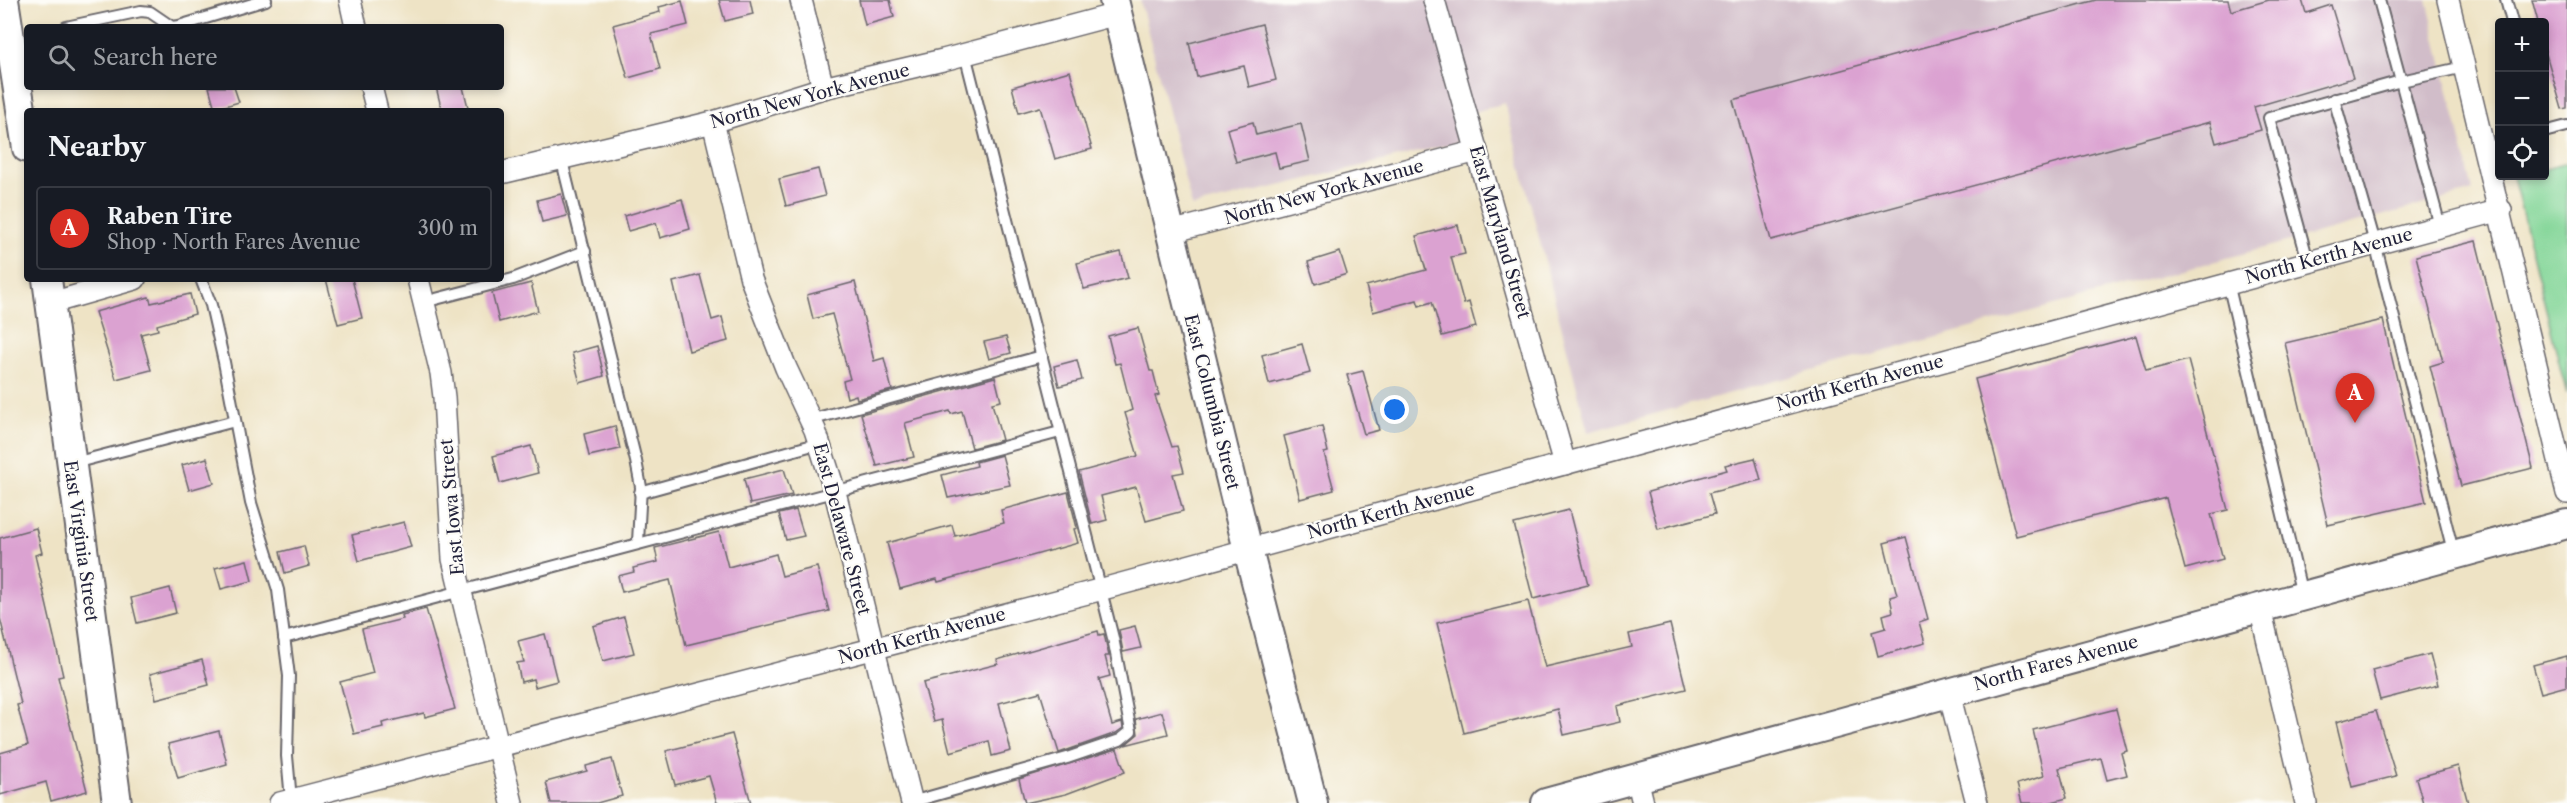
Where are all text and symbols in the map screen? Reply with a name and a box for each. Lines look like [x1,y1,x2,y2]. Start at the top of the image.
map controls [2495,18,2549,180]
button: + [2495,18,2549,72]
search box [24,24,504,90]
icon: search [45,41,78,74]
text: Search here [93,44,218,71]
street label: North New York Avenue [708,59,912,133]
button: − [2495,72,2549,126]
button: locate [2495,126,2549,180]
text: Nearby [48,131,146,163]
street label: East Maryland Street [1465,143,1535,322]
street label: North New York Avenue [1222,155,1426,229]
text: Raben Tire [107,203,232,230]
text: A [62,216,77,240]
text: 300 m [418,216,478,240]
street label: North Kerth Avenue [2243,223,2415,289]
text: Shop · North Fares Avenue [107,230,361,254]
street label: East Columbia Street [1180,312,1245,493]
street label: North Kerth Avenue [1774,350,1946,416]
pin: A [2336,374,2374,423]
your location [1380,395,1409,424]
street label: East Iowa Street [435,437,469,576]
street label: East Delaware Street [808,441,876,618]
street label: East Virginia Street [59,459,103,624]
street label: North Kerth Avenue [1305,478,1477,544]
street label: North Kerth Avenue [836,603,1008,669]
street label: North Fares Avenue [1971,630,2141,696]

